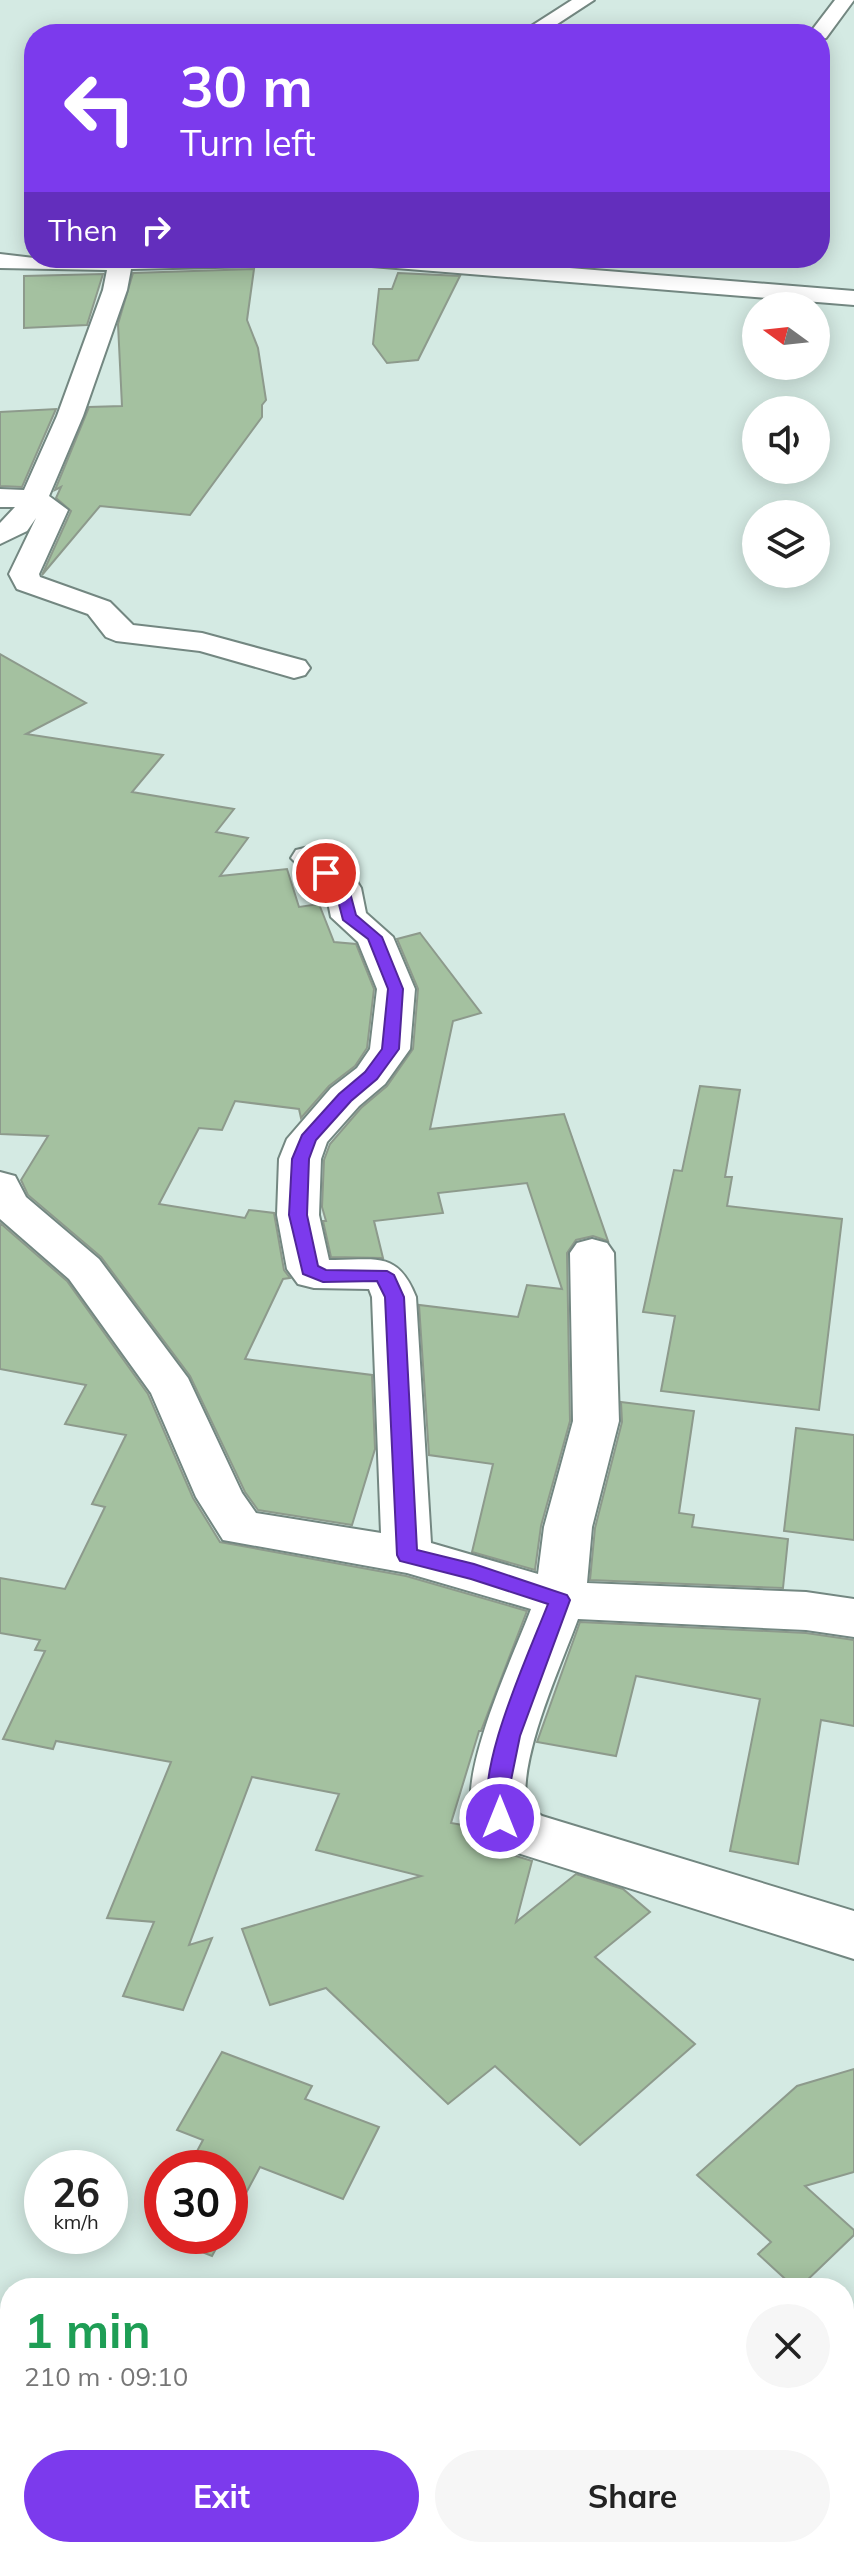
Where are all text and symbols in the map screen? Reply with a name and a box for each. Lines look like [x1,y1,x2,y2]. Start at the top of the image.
text: 30 m [180,51,313,121]
icon: left [48,56,152,160]
text: Turn left [180,120,316,165]
icon: right [134,208,178,252]
text: Then [48,211,118,249]
north arrow [742,292,830,380]
map controls [742,292,830,588]
button: sound [742,396,830,484]
button: layers [742,500,830,588]
pin [292,839,360,907]
icon: arrive [304,851,348,895]
position arrow [458,1776,542,1860]
speed limit sign: 30 [144,2150,248,2254]
text: 26 [52,2167,100,2217]
text: km/h [53,2209,99,2234]
text: 1 min [24,2300,151,2360]
button: close [746,2304,830,2388]
text: 210 m · 09:10 [24,2360,188,2393]
button: Exit [24,2450,419,2542]
button: Share [435,2450,830,2542]

